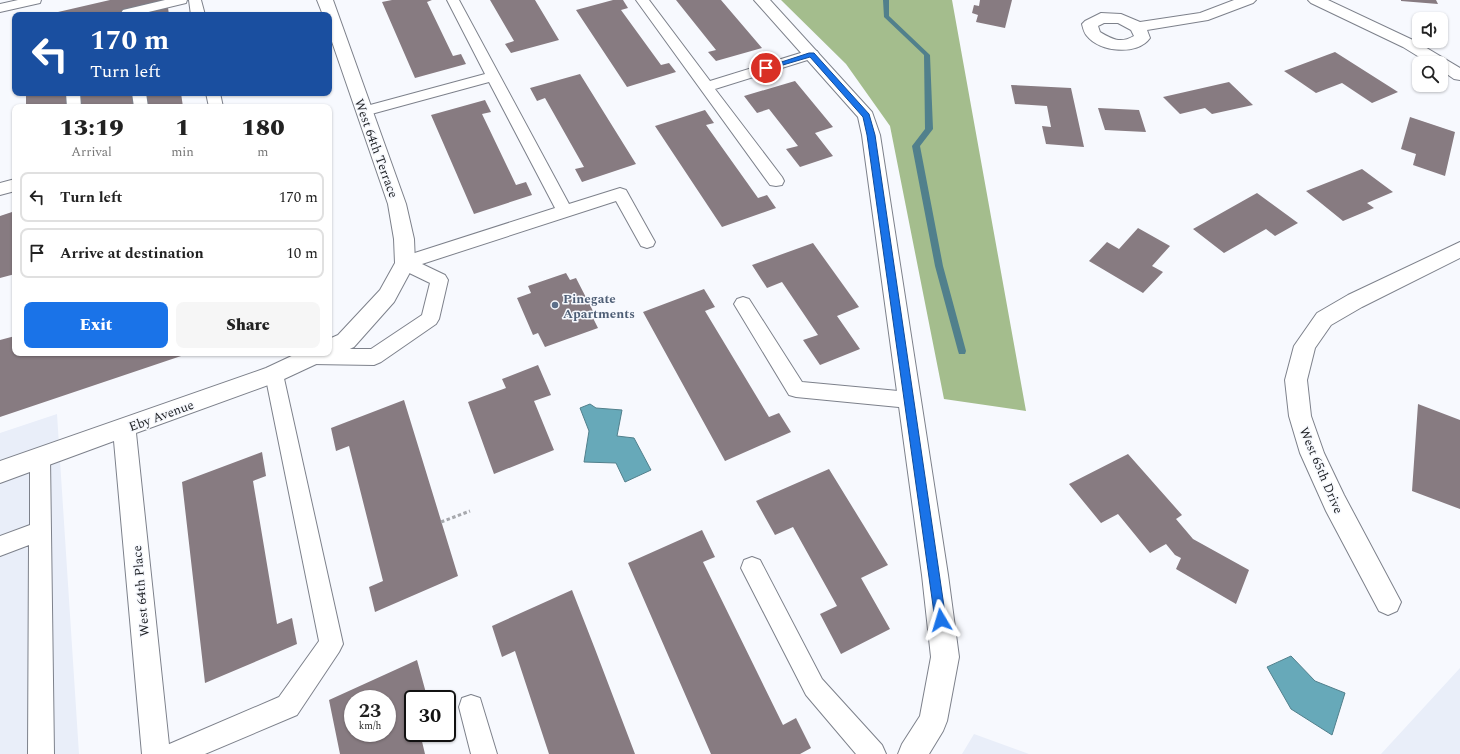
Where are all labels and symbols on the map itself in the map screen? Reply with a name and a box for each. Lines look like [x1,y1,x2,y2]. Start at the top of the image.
pin [749,51,783,85]
street label: West 64th Terrace [349,96,403,201]
place label: Pinegate Apartments [563,289,635,324]
marker: Pinegate Apartments [550,300,560,310]
street label: Eby Avenue [126,395,197,437]
street label: West 65th Drive [1294,424,1348,517]
street label: West 64th Place [127,544,155,637]
position arrow [920,599,962,641]
speed limit sign: 30 [404,690,456,742]

